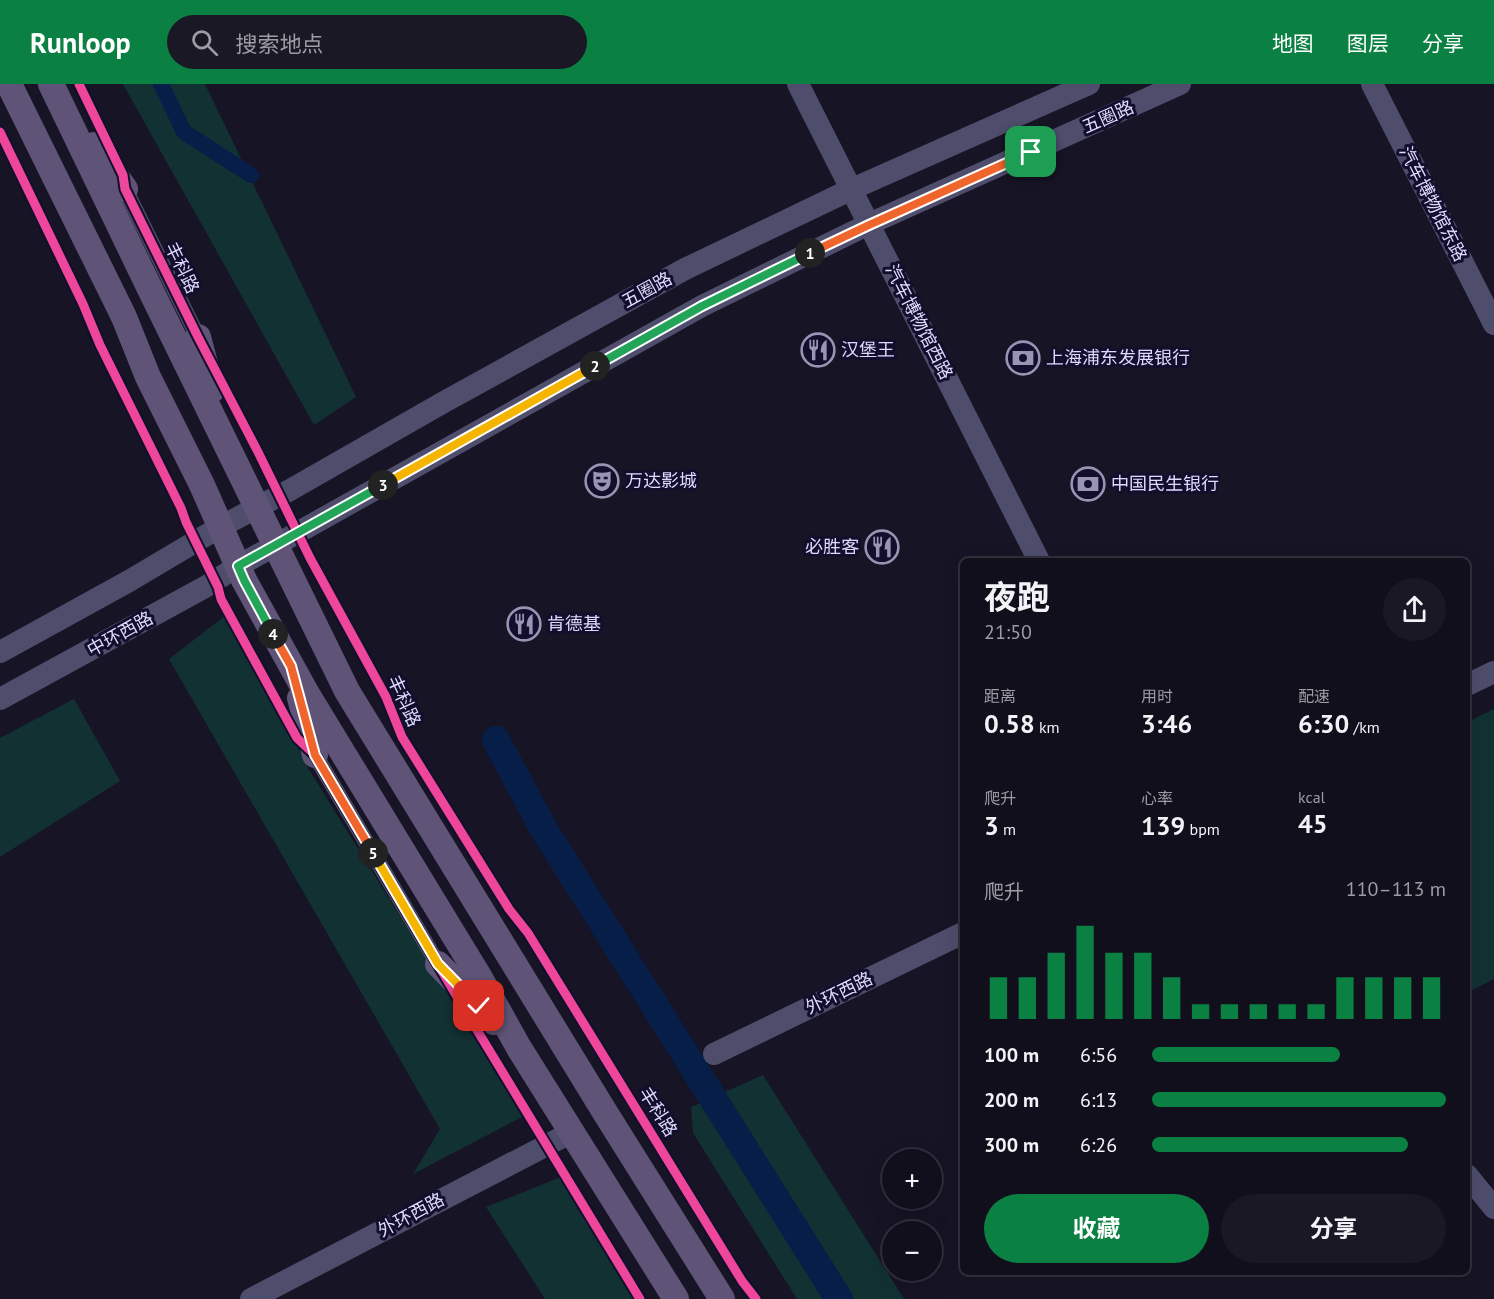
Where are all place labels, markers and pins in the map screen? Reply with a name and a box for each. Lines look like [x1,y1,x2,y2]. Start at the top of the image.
pin [1005,126,1056,177]
pin: 1 [795,238,825,268]
restaurant icon: 汉堡王 [800,332,836,368]
place label: 汉堡王 [841,338,895,361]
bank icon: 上海浦东发展银行 [1005,340,1041,376]
place label: 上海浦东发展银行 [1046,346,1190,369]
pin: 2 [580,351,610,381]
theatre icon: 万达影城 [584,463,620,499]
bank icon: 中国民生银行 [1070,466,1106,502]
place label: 万达影城 [625,469,697,492]
pin: 3 [368,470,398,500]
place label: 中国民生银行 [1111,472,1219,495]
restaurant icon: 必胜客 [864,529,900,565]
place label: 必胜客 [805,535,859,558]
restaurant icon: 肯德基 [506,606,542,642]
place label: 肯德基 [547,612,601,635]
pin: 4 [258,619,288,649]
pin: 5 [358,838,388,868]
pin [453,980,504,1031]

